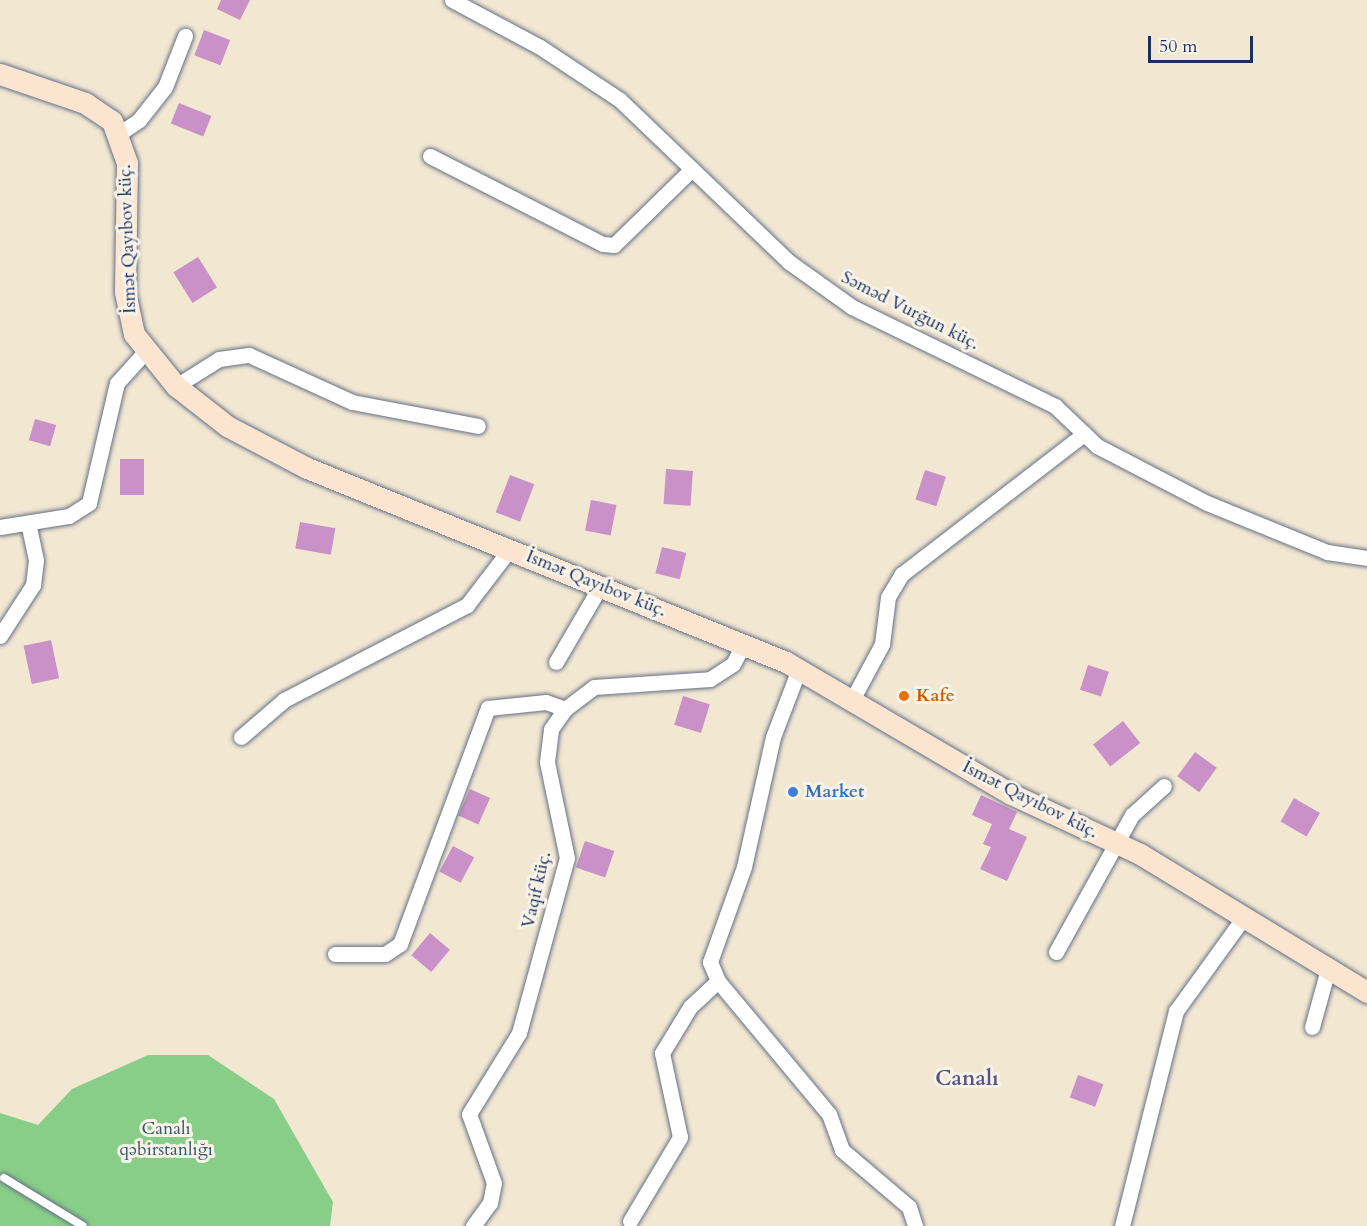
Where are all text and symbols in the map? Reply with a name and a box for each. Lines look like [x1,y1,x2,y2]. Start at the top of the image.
scale bar [1151,24,1256,62]
text: 50 m [1159,34,1198,59]
street label: İsmət Qayıbov küç. [115,164,141,314]
street label: Səməd Vurğun küç. [837,267,983,355]
street label: İsmət Qayıbov küç. [523,546,669,622]
place label: Kafe [916,685,955,707]
marker: Kafe [897,689,911,703]
street label: İsmət Qayıbov küç. [958,756,1102,844]
place label: Market [805,781,864,803]
marker: Market [786,785,800,799]
street label: Vaqif küç. [518,849,556,931]
district label: Canalı [935,1066,999,1092]
park label: Canalı qəbirstanlığı [119,1119,213,1162]

